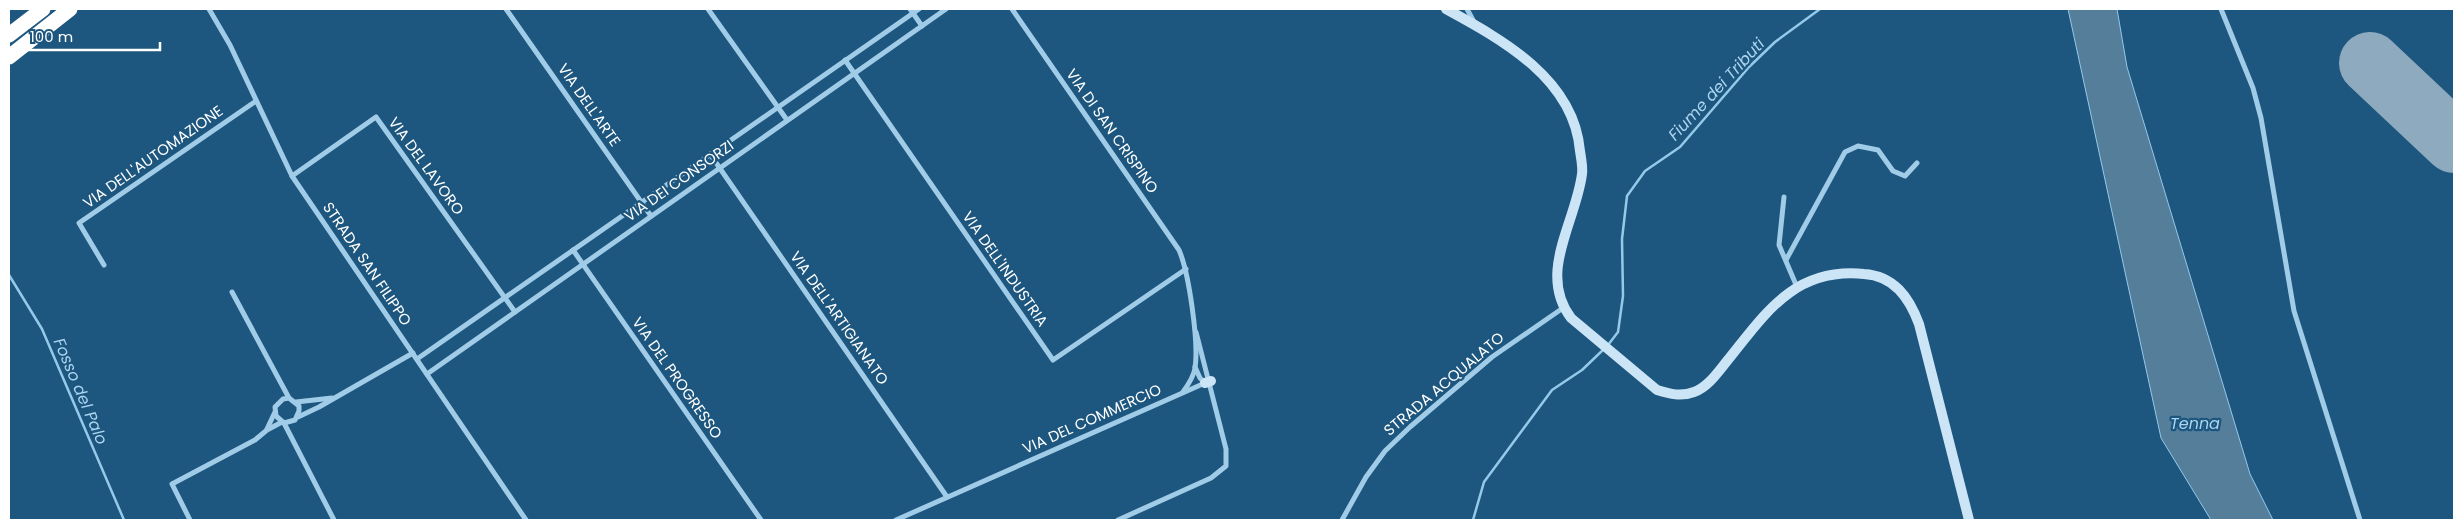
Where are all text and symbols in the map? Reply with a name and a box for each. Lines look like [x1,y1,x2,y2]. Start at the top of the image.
scale bar [22,20,160,52]
text: 100 m [30,26,73,47]
water label: Fiume dei Tributi [1663,32,1771,146]
street label: VIA DELL'ARTE [553,59,626,150]
street label: VIA DI SAN CRISPINO [1061,64,1163,197]
street label: VIA DELL'AUTOMAZIONE [78,100,227,213]
street label: VIA DEL LAVORO [384,113,469,219]
street label: VIA DEI CONSORZI [620,135,738,226]
street label: STRADA SAN FILIPPO [318,198,417,330]
street label: VIA DELL'INDUSTRIA [958,207,1053,331]
street label: VIA DELL'ARTIGIANATO [785,247,894,389]
street label: VIA DEL PROGRESSO [627,313,727,443]
street label: STRADA ACQUALATO [1379,327,1508,440]
water label: Fosso del Palo [48,334,113,448]
street label: VIA DEL COMMERCIO [1019,378,1165,459]
water label: Tenna [2170,412,2220,435]

